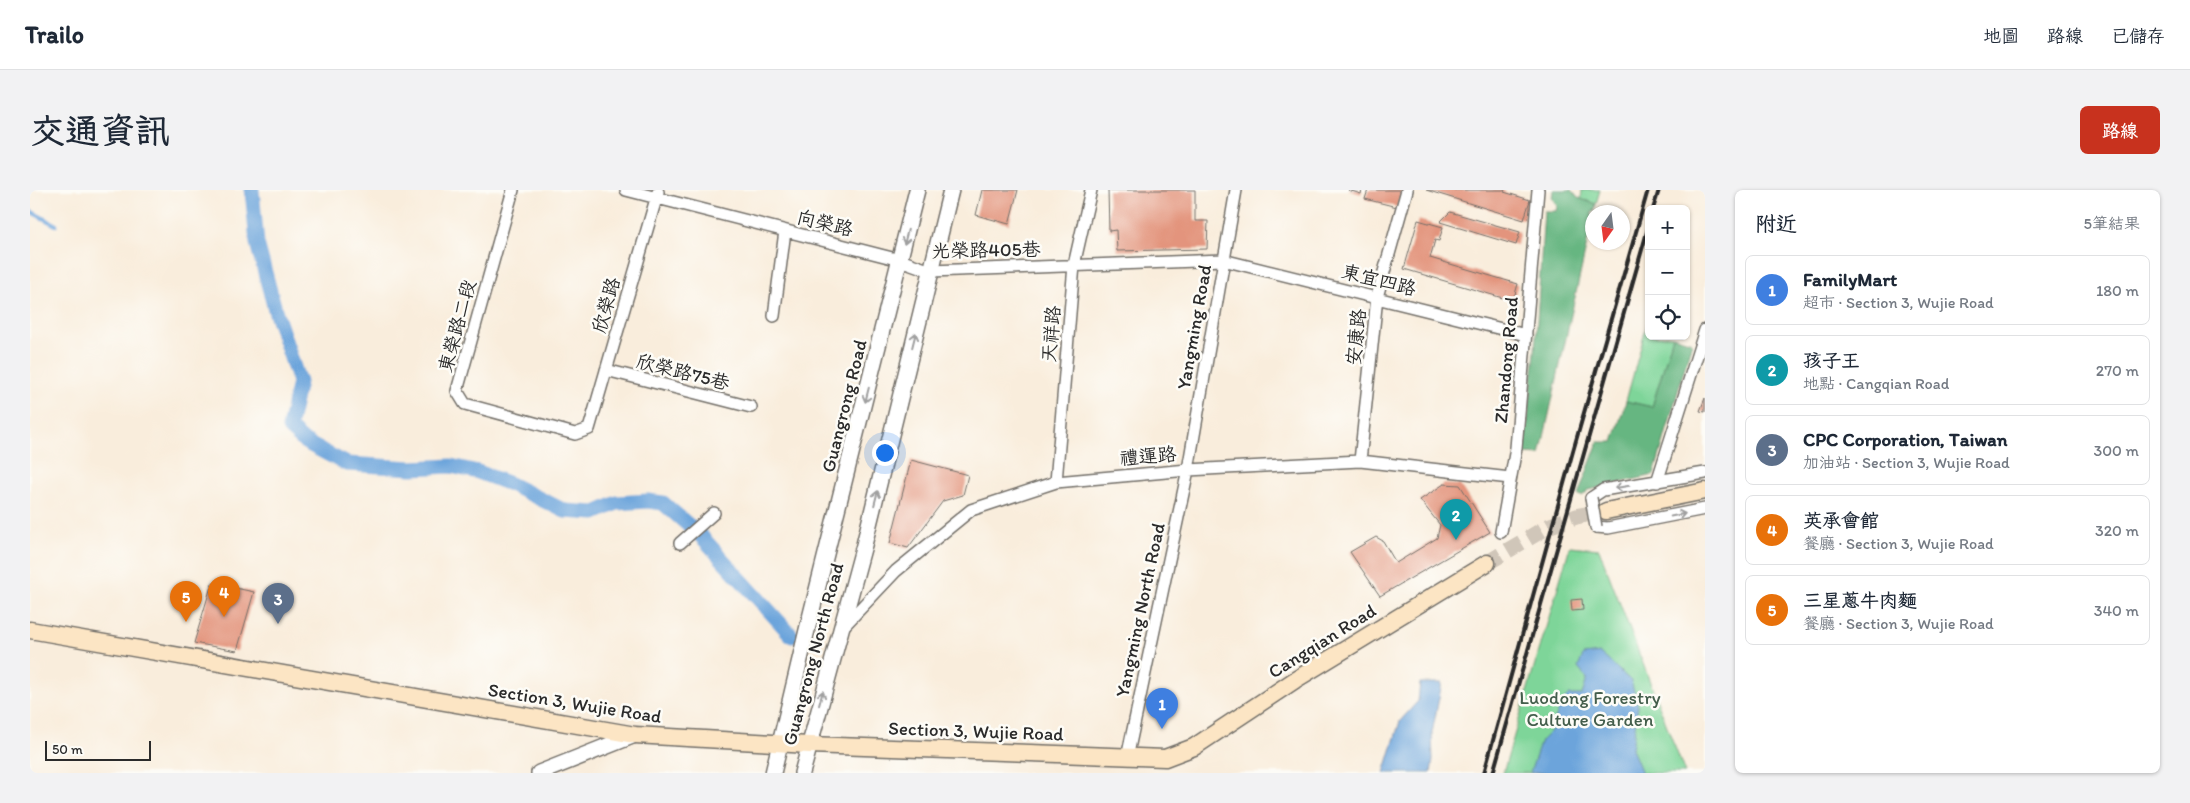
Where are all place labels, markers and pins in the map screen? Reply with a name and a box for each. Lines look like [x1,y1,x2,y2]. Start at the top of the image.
pin: 2 [1440,499,1472,540]
pin: 4 [208,576,240,617]
pin: 5 [170,581,202,622]
pin: 3 [262,583,294,624]
pin: 1 [1146,688,1178,729]

